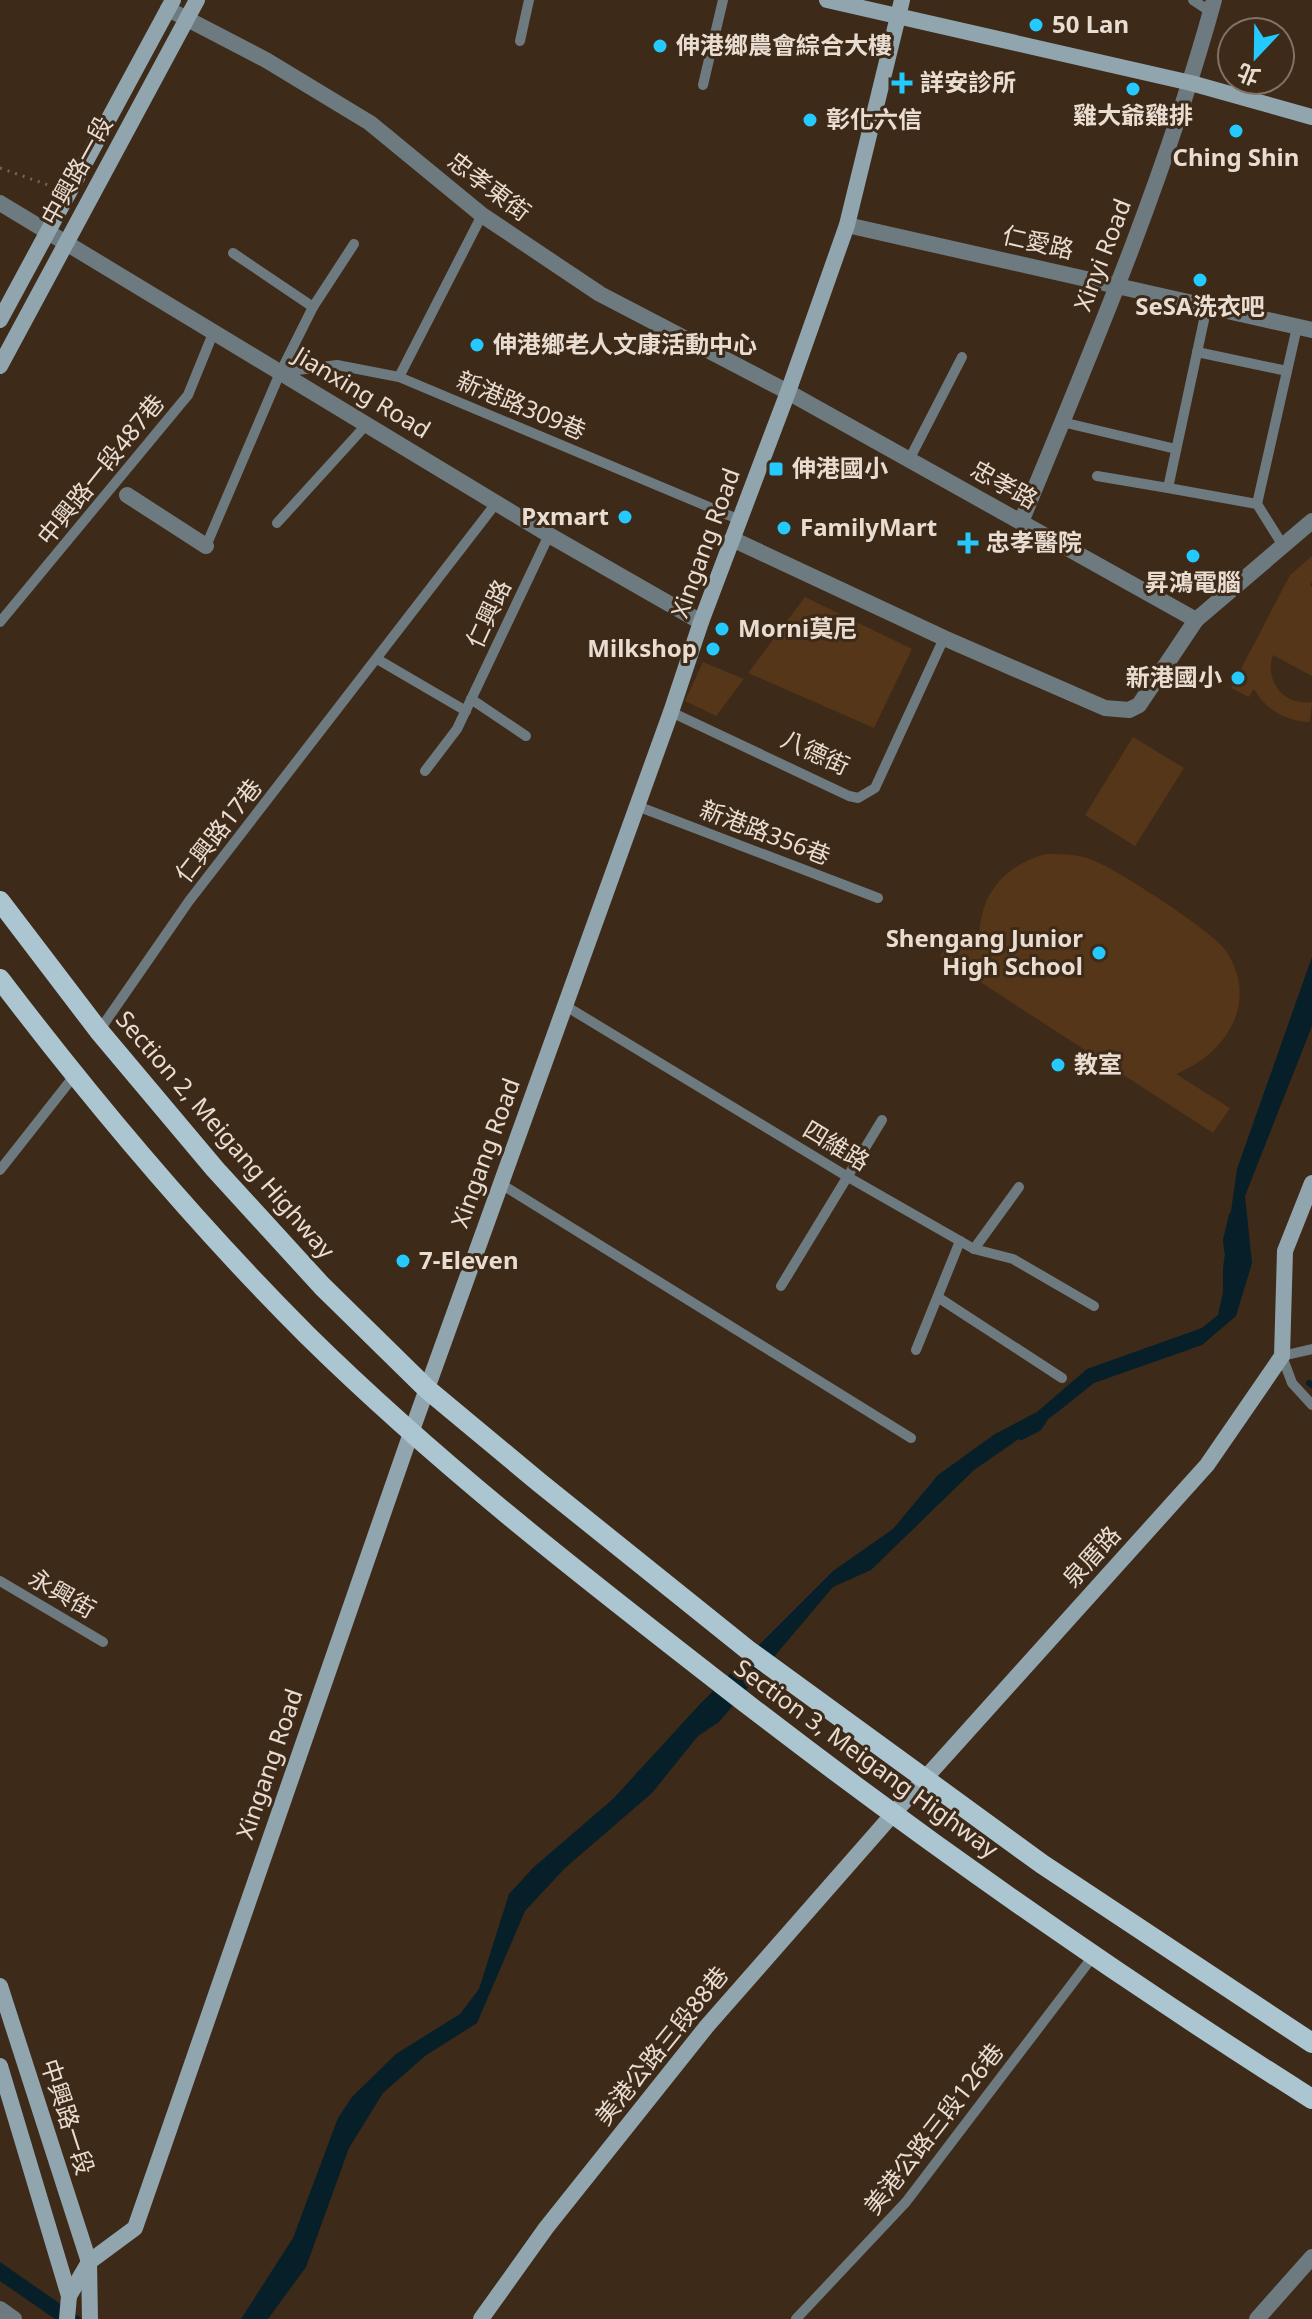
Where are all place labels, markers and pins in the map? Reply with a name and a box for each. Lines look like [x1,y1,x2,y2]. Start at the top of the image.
place label: 50 Lan [1052,7,1129,40]
marker: 50 Lan [1027,16,1045,34]
place label: 伸港鄉農會綜合大樓 [676,28,892,61]
marker: 伸港鄉農會綜合大樓 [651,37,669,55]
place label: 詳安診所 [920,65,1016,98]
marker: 詳安診所 [891,72,913,94]
marker: 雞大爺雞排 [1124,80,1142,98]
place label: 雞大爺雞排 [1073,98,1193,131]
place label: 彰化六信 [826,102,922,135]
marker: 彰化六信 [801,111,819,129]
marker: Ching Shin [1227,122,1245,140]
place label: Ching Shin [1173,140,1299,173]
marker: SeSA洗衣吧 [1191,271,1209,289]
place label: SeSA洗衣吧 [1135,289,1265,322]
place label: 伸港鄉老人文康活動中心 [493,327,757,360]
marker: 伸港鄉老人文康活動中心 [468,336,486,354]
place label: 伸港國小 [792,451,888,484]
marker: 伸港國小 [767,460,785,478]
place label: Pxmart [521,499,609,532]
marker: Pxmart [616,508,634,526]
place label: FamilyMart [800,510,937,543]
marker: FamilyMart [775,519,793,537]
place label: 忠孝醫院 [986,525,1082,558]
marker: 忠孝醫院 [957,532,979,554]
marker: 昇鴻電腦 [1184,547,1202,565]
place label: 昇鴻電腦 [1145,565,1241,598]
place label: Morni莫尼 [738,611,857,644]
marker: Morni莫尼 [713,620,731,638]
place label: Milkshop [587,631,697,664]
marker: Milkshop [704,640,722,658]
place label: 新港國小 [1126,660,1222,693]
marker: 新港國小 [1229,669,1247,687]
place label: Shengang Junior High School [886,921,1083,982]
marker: Shengang Junior High School [1090,944,1108,962]
place label: 教室 [1074,1047,1122,1080]
marker: 教室 [1049,1056,1067,1074]
place label: 7-Eleven [419,1243,518,1276]
marker: 7-Eleven [394,1252,412,1270]

